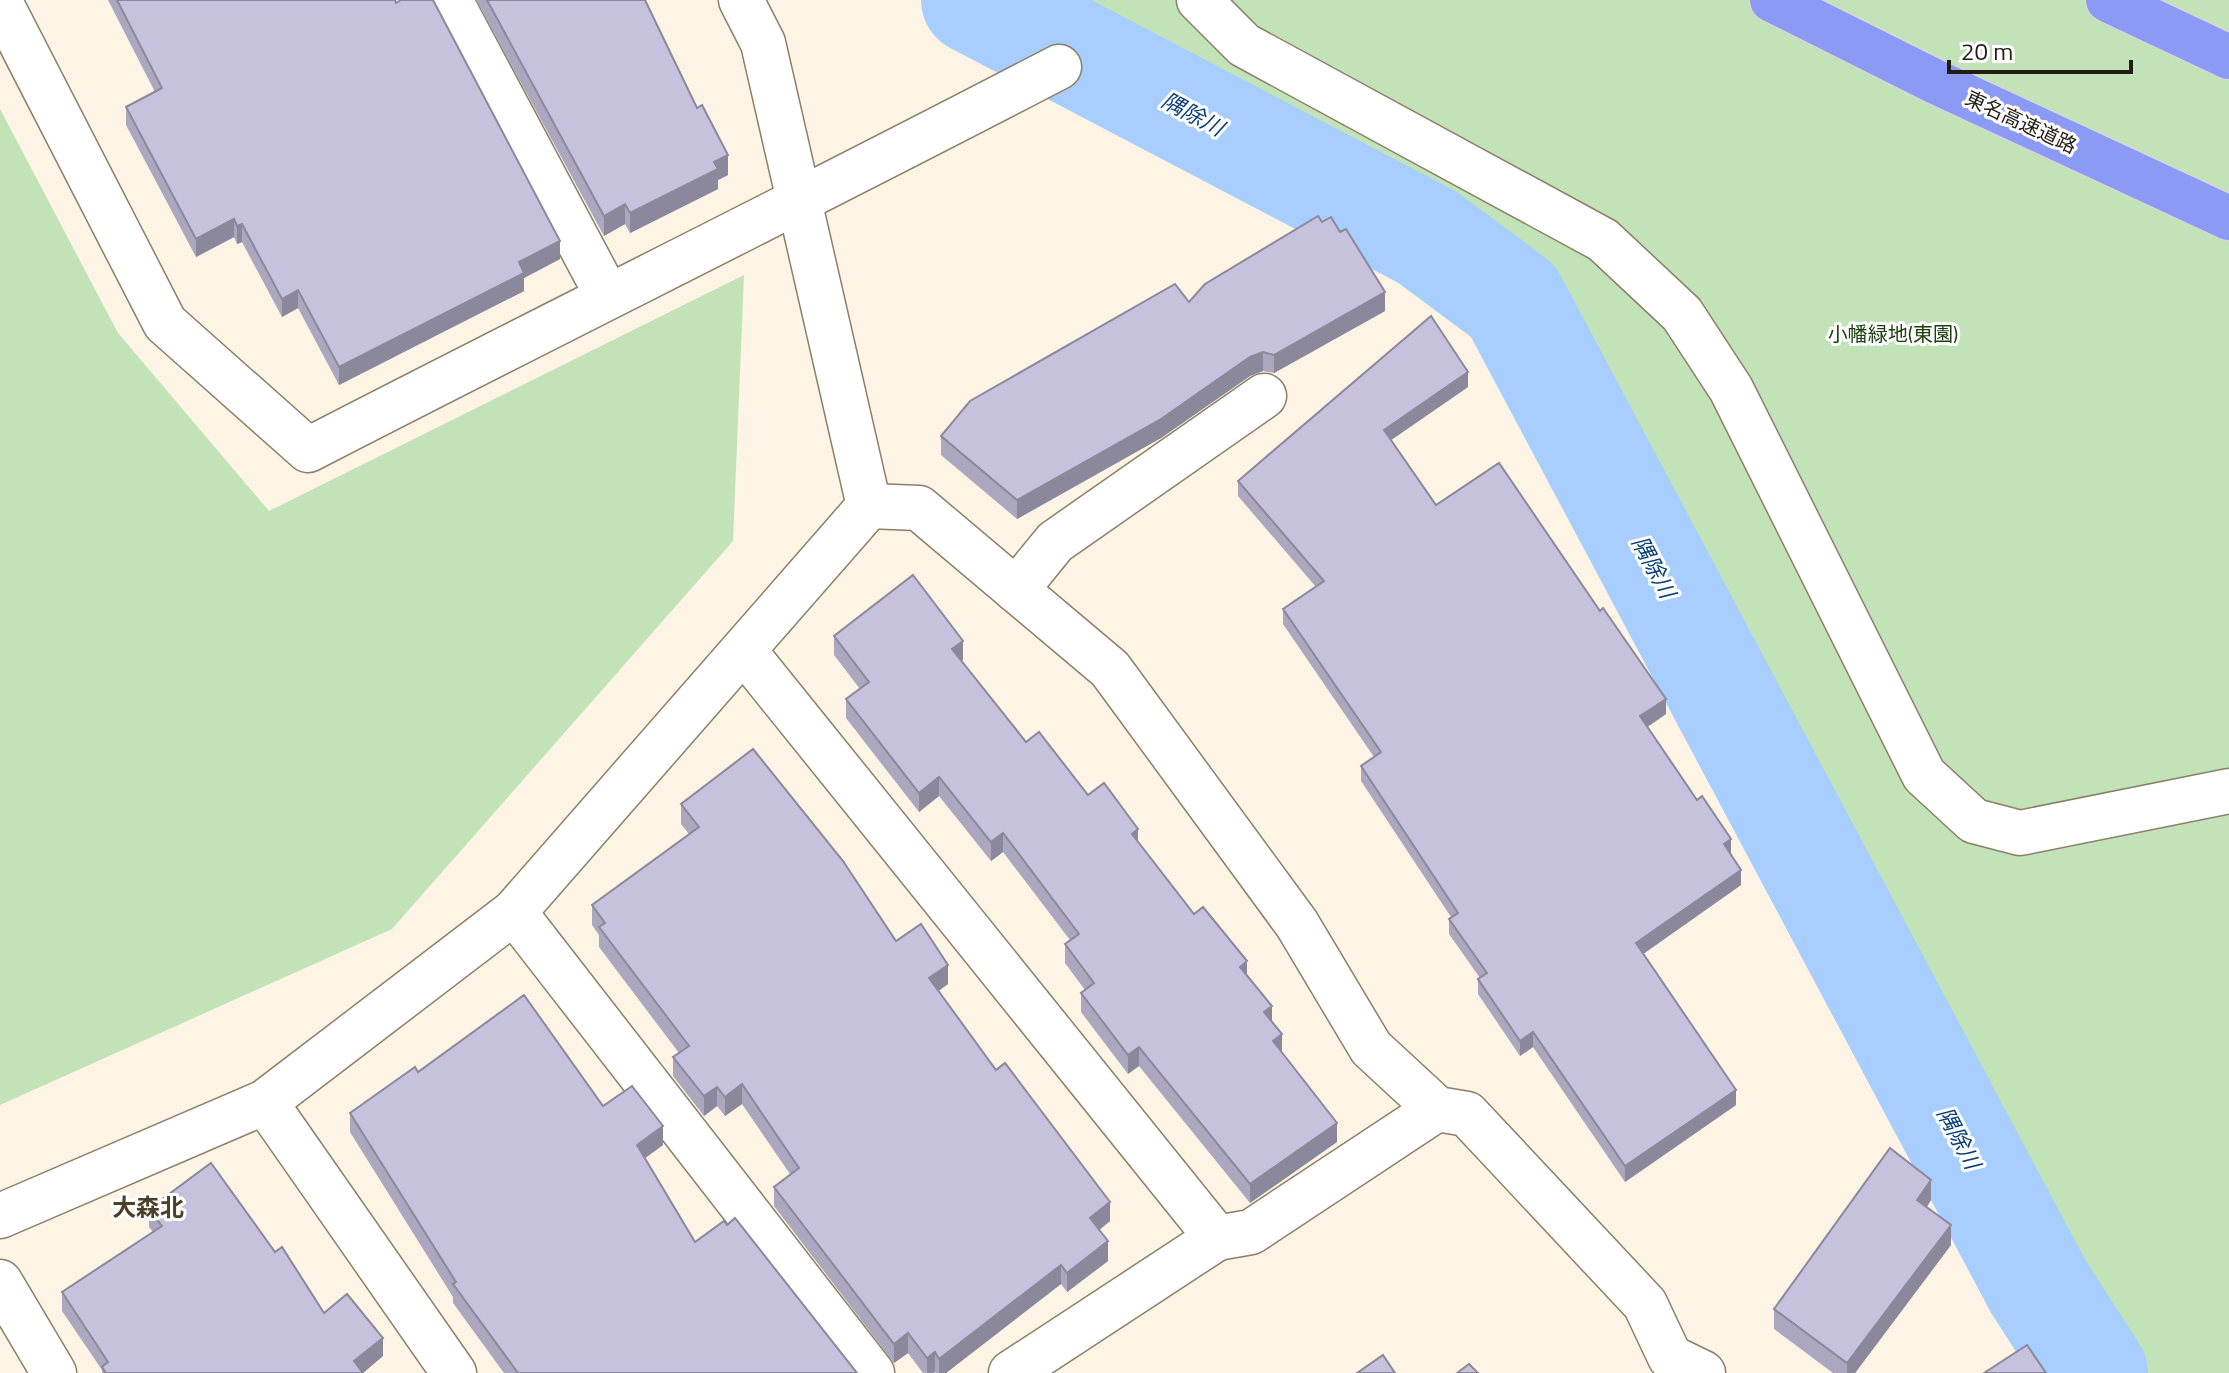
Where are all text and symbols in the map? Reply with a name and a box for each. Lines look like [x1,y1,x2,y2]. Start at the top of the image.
scale bar [1949,24,2131,74]
text: 20 m [1961,33,2013,69]
street label: 東名高速道路 [1960,82,2082,161]
water label: 隅除川 [1156,83,1232,145]
park label: 小幡緑地(東園) [1828,318,1958,349]
water label: 隅除川 [1623,530,1685,606]
water label: 隅除川 [1928,1101,1990,1177]
district label: 大森北 [112,1189,184,1225]

